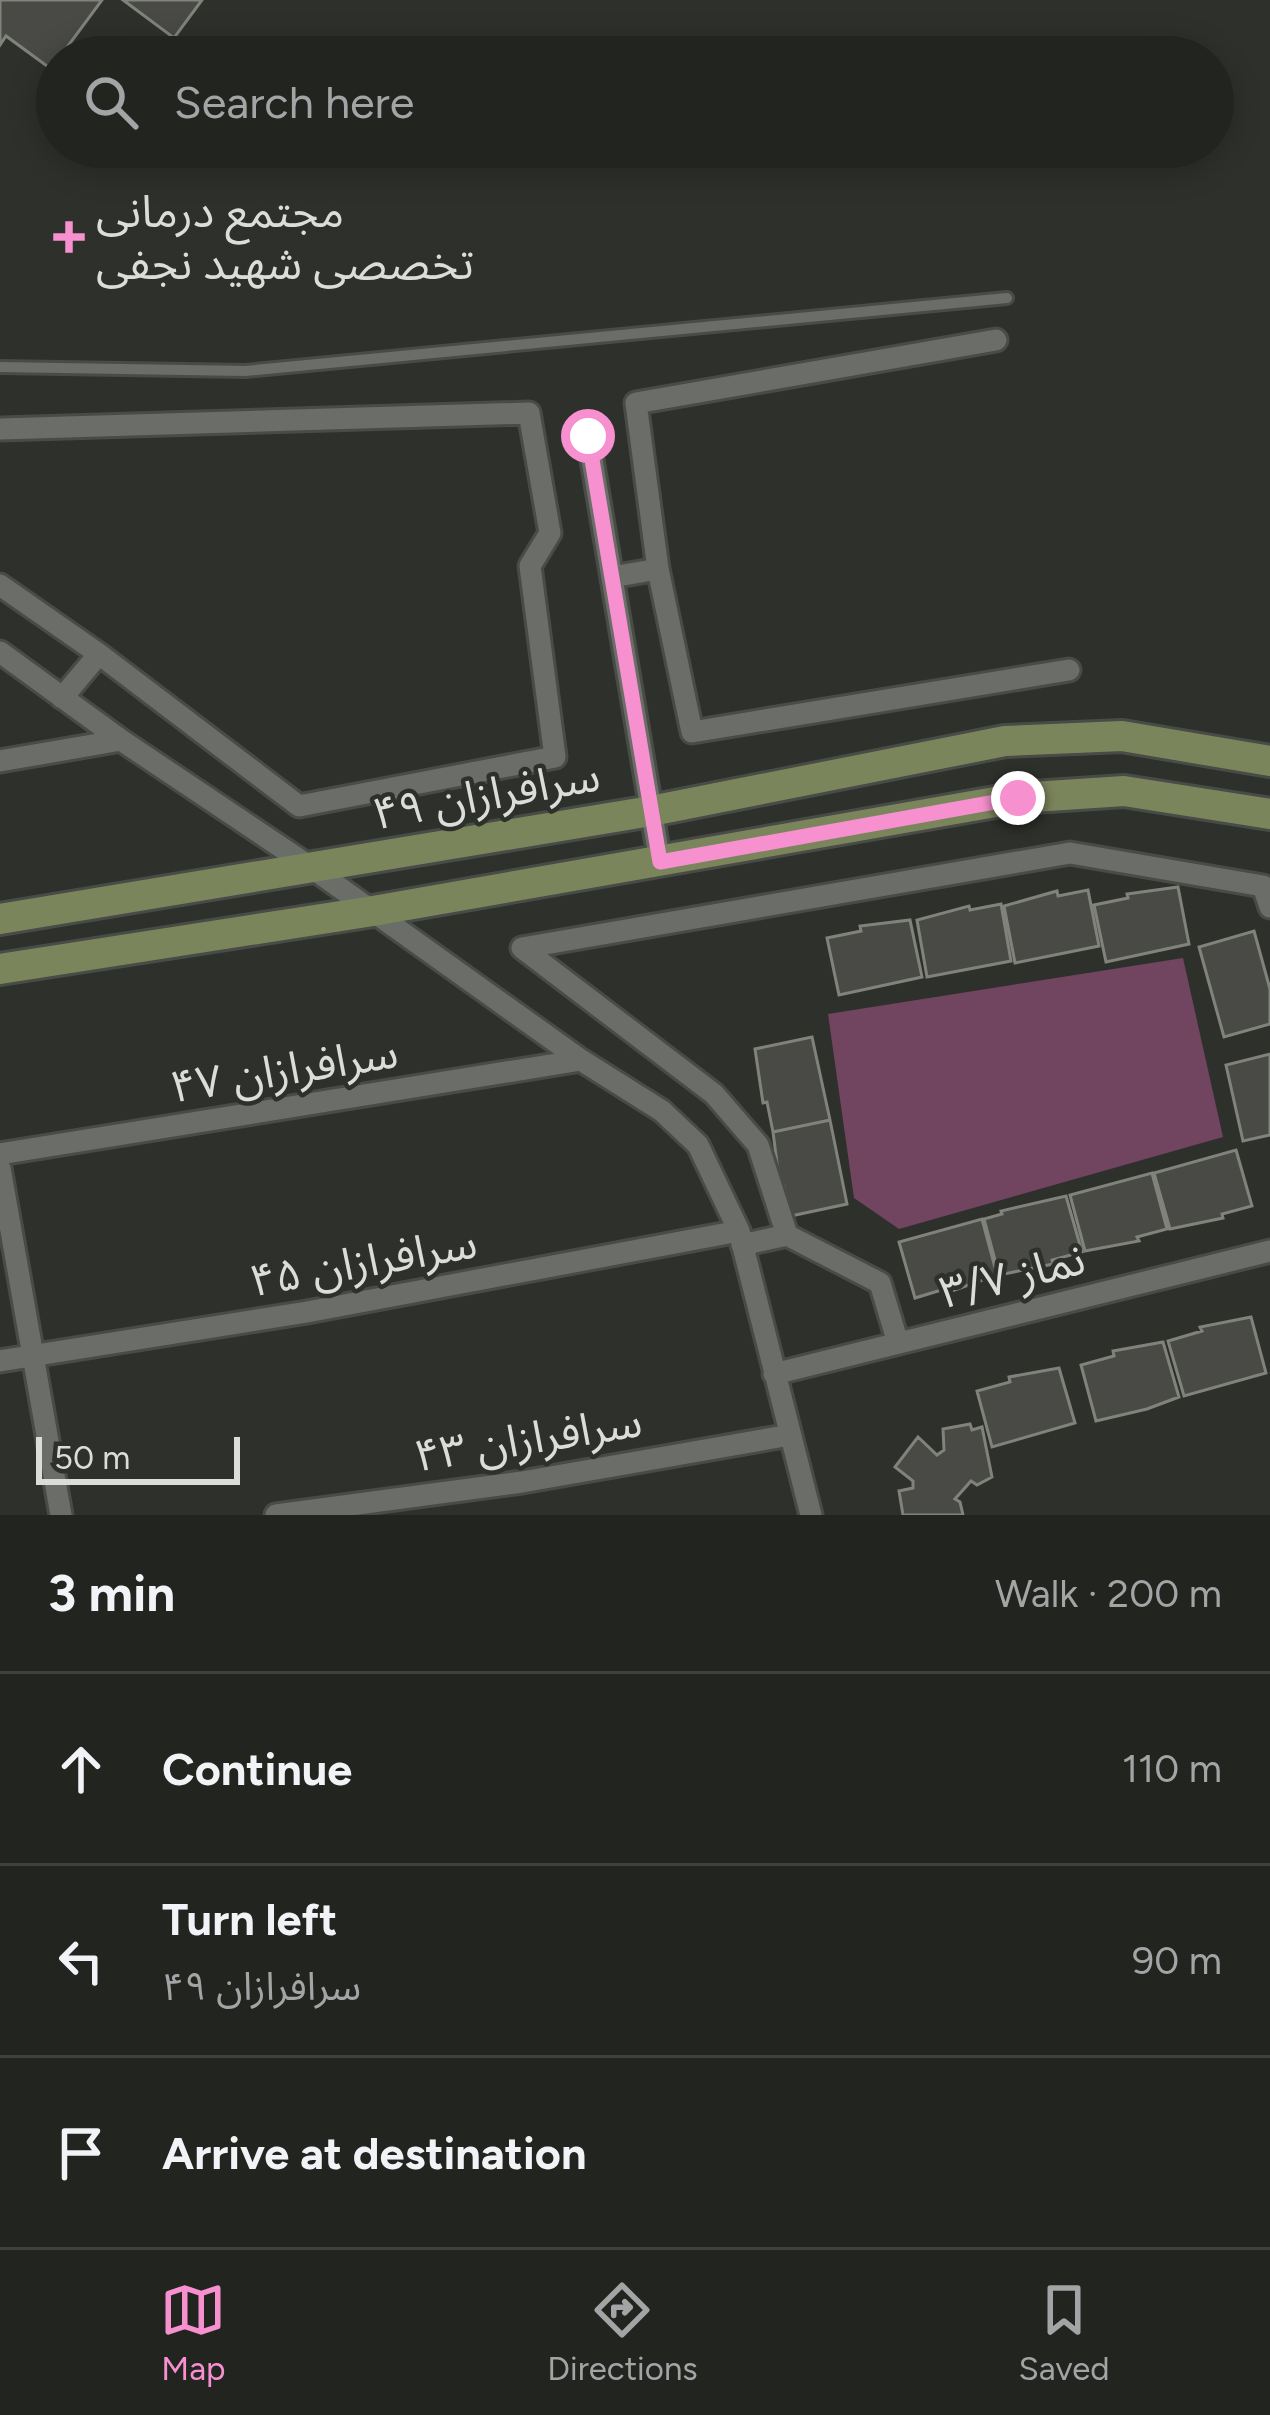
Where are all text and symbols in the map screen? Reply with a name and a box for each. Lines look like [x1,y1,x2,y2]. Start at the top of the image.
search box [36,36,1234,168]
icon: search [78,69,144,135]
text: Search here [174,75,414,129]
place label: مجتمع درمانی تخصصی شهید نجفی [96,184,474,290]
marker: مجتمع درمانی تخصصی شهید نجفی [53,221,85,253]
route start [561,409,615,463]
street label: سرافرازان ۴۹ [368,747,604,841]
route end [991,771,1045,825]
street label: سرافرازان ۴۷ [166,1024,402,1114]
street label: سرافرازان ۴۵ [245,1214,481,1308]
street label: نماز ۳/۷ [934,1231,1090,1319]
street label: سرافرازان ۴۳ [410,1393,646,1483]
scale bar [36,1431,240,1484]
text: 50 m [54,1438,130,1477]
text: 3 min [48,1563,175,1624]
text: Walk · 200 m [995,1570,1222,1617]
icon: ahead [48,1736,114,1802]
text: Continue [162,1742,352,1796]
text: 110 m [1122,1745,1222,1792]
text: Turn left [162,1892,337,1946]
icon: left [48,1928,114,1994]
text: 90 m [1132,1937,1222,1984]
text: سرافرازان ۴۹ [162,1963,361,2010]
icon: arrive [48,2120,114,2186]
text: Arrive at destination [162,2126,586,2180]
tab: Map [160,2277,226,2388]
tab: Directions [547,2277,698,2388]
tab: Saved [1019,2277,1110,2388]

